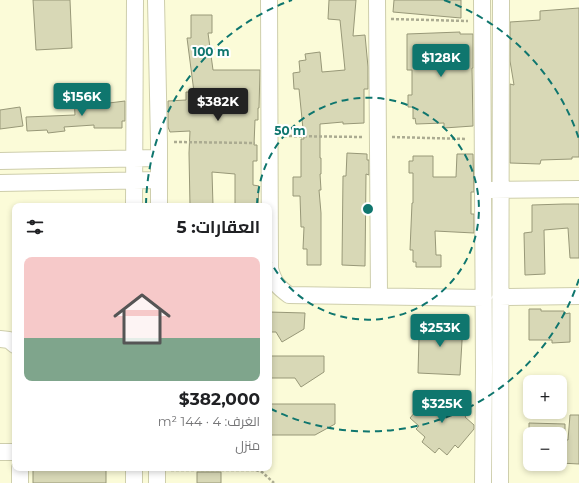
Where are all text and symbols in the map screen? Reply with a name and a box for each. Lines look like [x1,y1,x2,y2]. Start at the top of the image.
text: 100 m [193,44,229,59]
pin: $128K [413,44,469,78]
text: $128K [421,49,461,65]
pin: $156K [54,83,110,117]
text: $156K [63,88,101,104]
pin: $382K [190,88,246,122]
text: $382K [197,93,239,109]
text: 50 m [274,123,306,138]
centre of rings [361,202,375,216]
icon: filters [24,216,46,238]
text: العقارات: 5 [176,217,260,237]
icon: home [106,283,178,355]
pin: $253K [412,314,468,348]
text: $253K [420,319,460,335]
map controls [523,375,567,471]
button: + [523,375,567,419]
text: $382,000 [179,389,260,409]
pin: $325K [414,390,470,424]
text: $325K [422,395,462,411]
text: الغرف: 4 · 144 m² [158,413,260,429]
button: − [523,427,567,471]
text: منزل [235,437,260,453]

